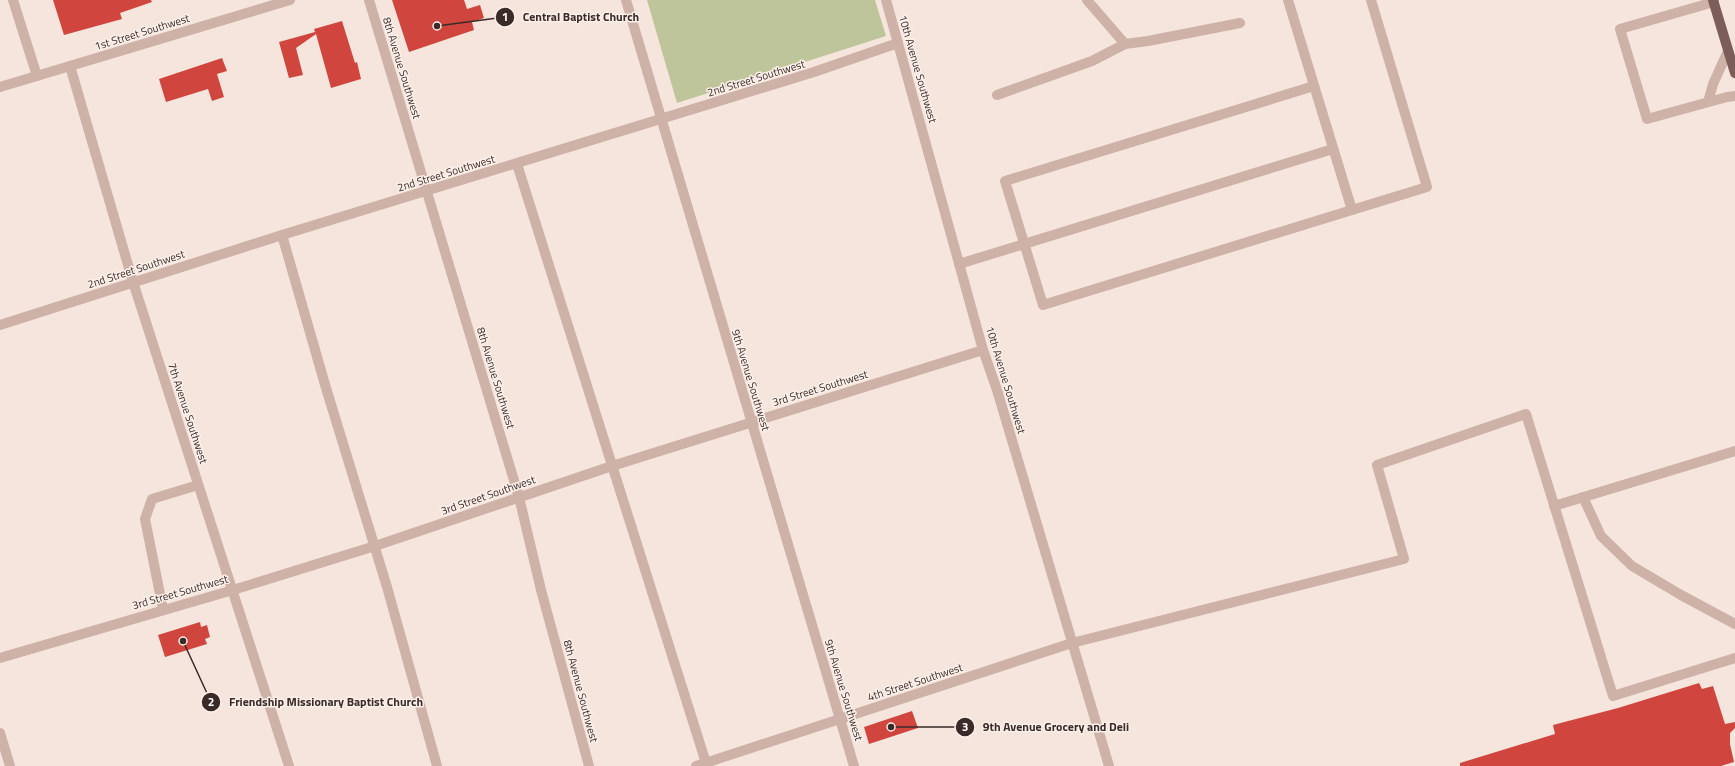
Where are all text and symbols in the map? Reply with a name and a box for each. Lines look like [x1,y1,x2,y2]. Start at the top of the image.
callout: Central Baptist Church [495,5,647,29]
text: 1 [502,7,508,26]
text: Central Baptist Church [523,7,639,26]
street label: 1st Street Southwest [93,10,192,54]
street label: 10th Avenue Southwest [895,13,941,125]
street label: 8th Avenue Southwest [379,15,425,121]
street label: 2nd Street Southwest [705,56,807,100]
street label: 2nd Street Southwest [395,151,497,195]
street label: 2nd Street Southwest [85,246,187,292]
street label: 10th Avenue Southwest [982,324,1030,436]
street label: 8th Avenue Southwest [473,325,519,431]
street label: 9th Avenue Southwest [728,327,774,433]
street label: 7th Avenue Southwest [164,360,212,466]
street label: 3rd Street Southwest [770,366,870,410]
street label: 3rd Street Southwest [439,471,538,519]
street label: 3rd Street Southwest [130,571,230,613]
street label: 9th Avenue Southwest [821,637,867,743]
street label: 8th Avenue Southwest [560,638,602,744]
street label: 4th Street Southwest [865,659,965,705]
callout: Friendship Missionary Baptist Church [201,690,431,714]
text: 2 [208,692,214,711]
text: Friendship Missionary Baptist Church [229,692,423,711]
callout: 9th Avenue Grocery and Deli [955,715,1137,739]
text: 3 [962,717,968,736]
text: 9th Avenue Grocery and Deli [983,717,1129,736]

